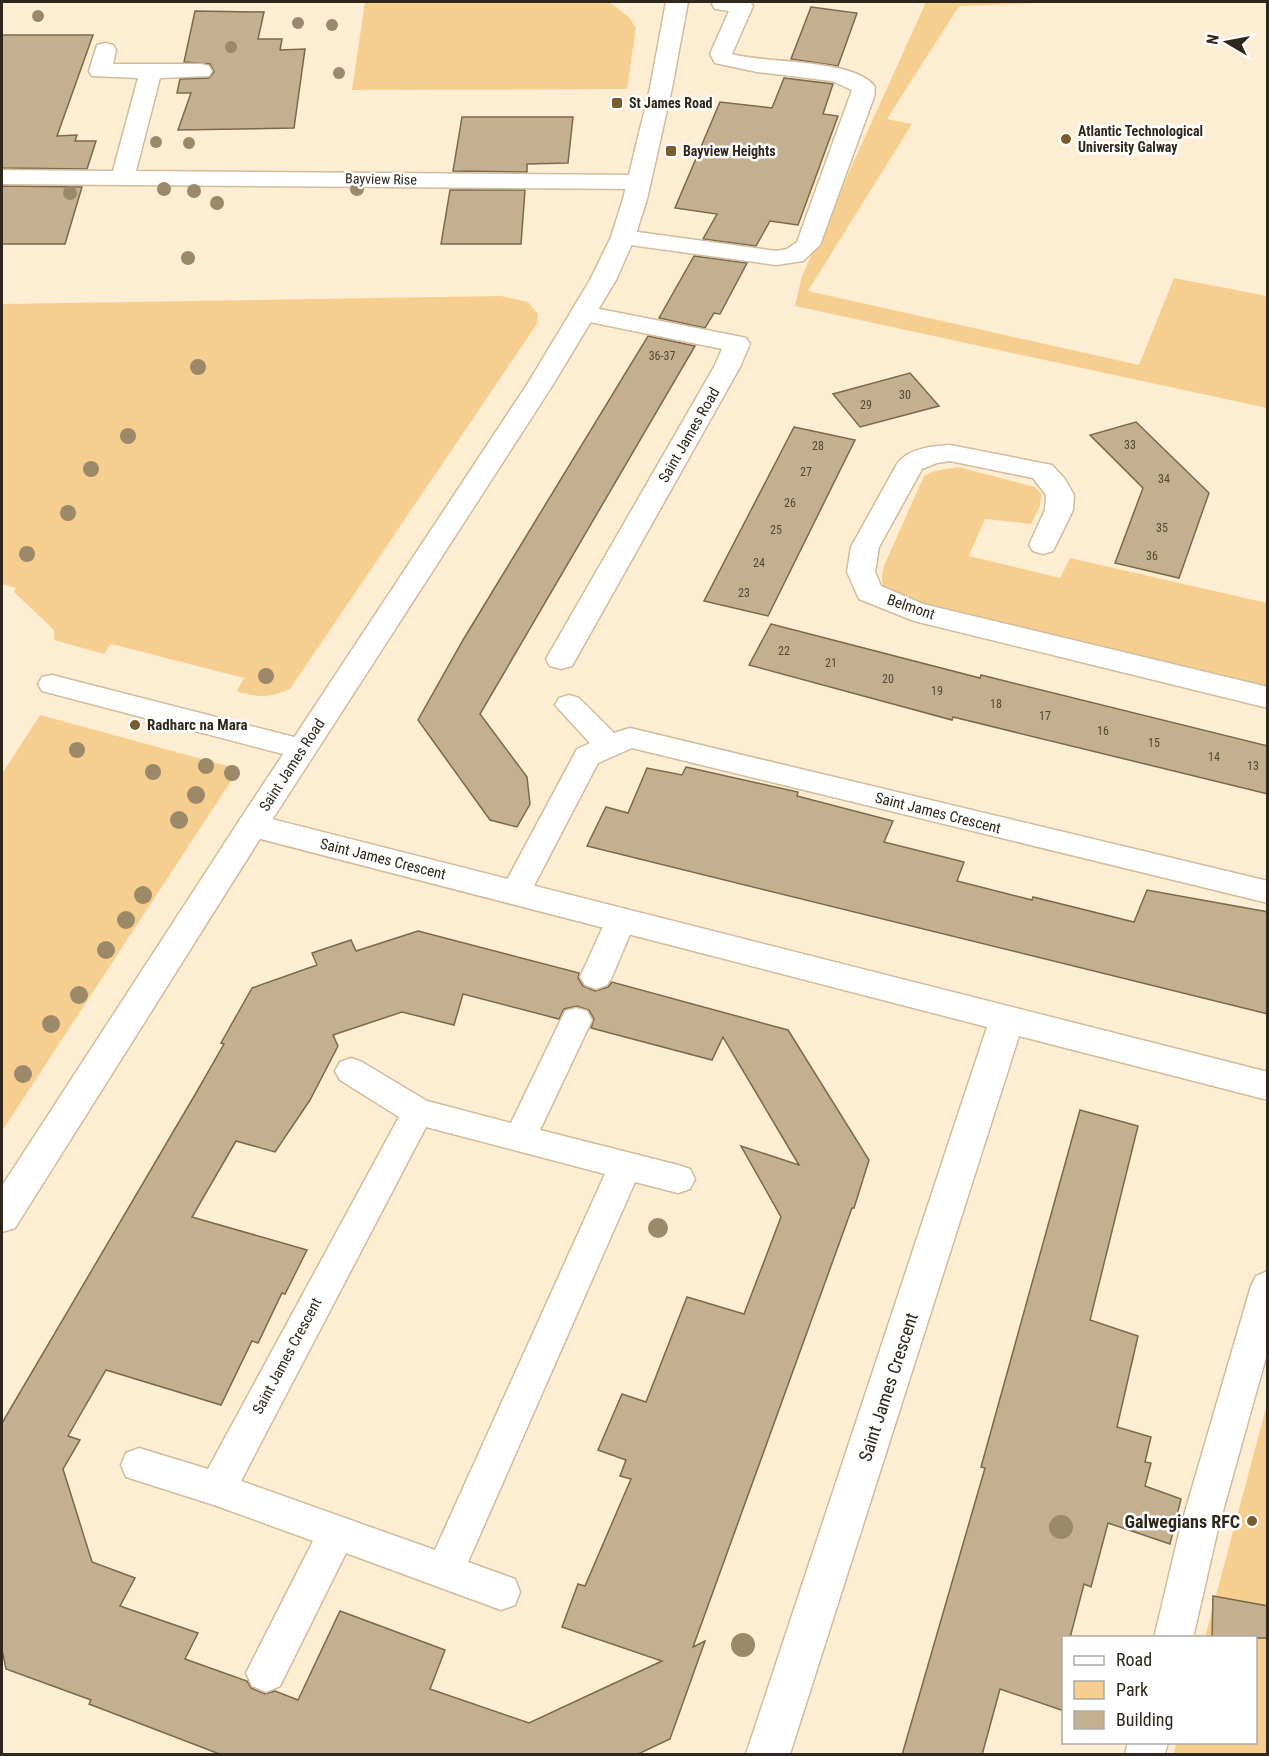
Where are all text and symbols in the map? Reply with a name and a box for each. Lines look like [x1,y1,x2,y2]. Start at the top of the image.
north arrow [1197,12,1257,72]
text: N [1203,33,1223,46]
place label: St James Road [629,95,713,111]
marker: St James Road [610,96,624,110]
place label: Atlantic Technological University Galway [1078,123,1203,155]
marker: Atlantic Technological University Galway [1059,132,1073,146]
place label: Bayview Heights [683,143,776,159]
marker: Bayview Heights [664,144,678,158]
street label: Bayview Rise [345,170,417,188]
house number: 36-37 [649,349,675,363]
street label: Saint James Road [655,384,723,486]
house number: 30 [899,388,911,402]
house number: 29 [860,398,872,412]
house number: 33 [1124,438,1136,452]
house number: 28 [812,439,824,453]
house number: 27 [800,465,812,479]
house number: 34 [1158,472,1170,486]
house number: 26 [784,496,796,510]
house number: 35 [1156,521,1168,535]
house number: 25 [770,523,782,537]
house number: 36 [1146,549,1158,563]
house number: 24 [753,556,765,570]
house number: 23 [738,586,750,600]
street label: Belmont [885,590,937,624]
house number: 22 [778,644,790,658]
house number: 21 [825,656,837,670]
house number: 20 [882,672,894,686]
house number: 19 [931,684,943,698]
house number: 18 [990,697,1002,711]
house number: 17 [1039,709,1051,723]
street label: Saint James Road [255,715,329,815]
place label: Radharc na Mara [147,716,248,734]
marker: Radharc na Mara [128,718,142,732]
house number: 16 [1097,724,1109,738]
house number: 15 [1148,736,1160,750]
house number: 14 [1208,750,1220,764]
house number: 13 [1247,759,1259,773]
street label: Saint James Crescent [873,789,1003,837]
street label: Saint James Crescent [318,835,448,883]
street label: Saint James Crescent [249,1295,325,1417]
street label: Saint James Crescent [854,1310,922,1464]
place label: Galwegians RFC [1124,1511,1240,1532]
marker: Galwegians RFC [1245,1514,1259,1528]
legend [1062,1636,1257,1744]
text: Road [1116,1649,1152,1670]
text: Park [1116,1679,1148,1700]
text: Building [1116,1709,1173,1730]

